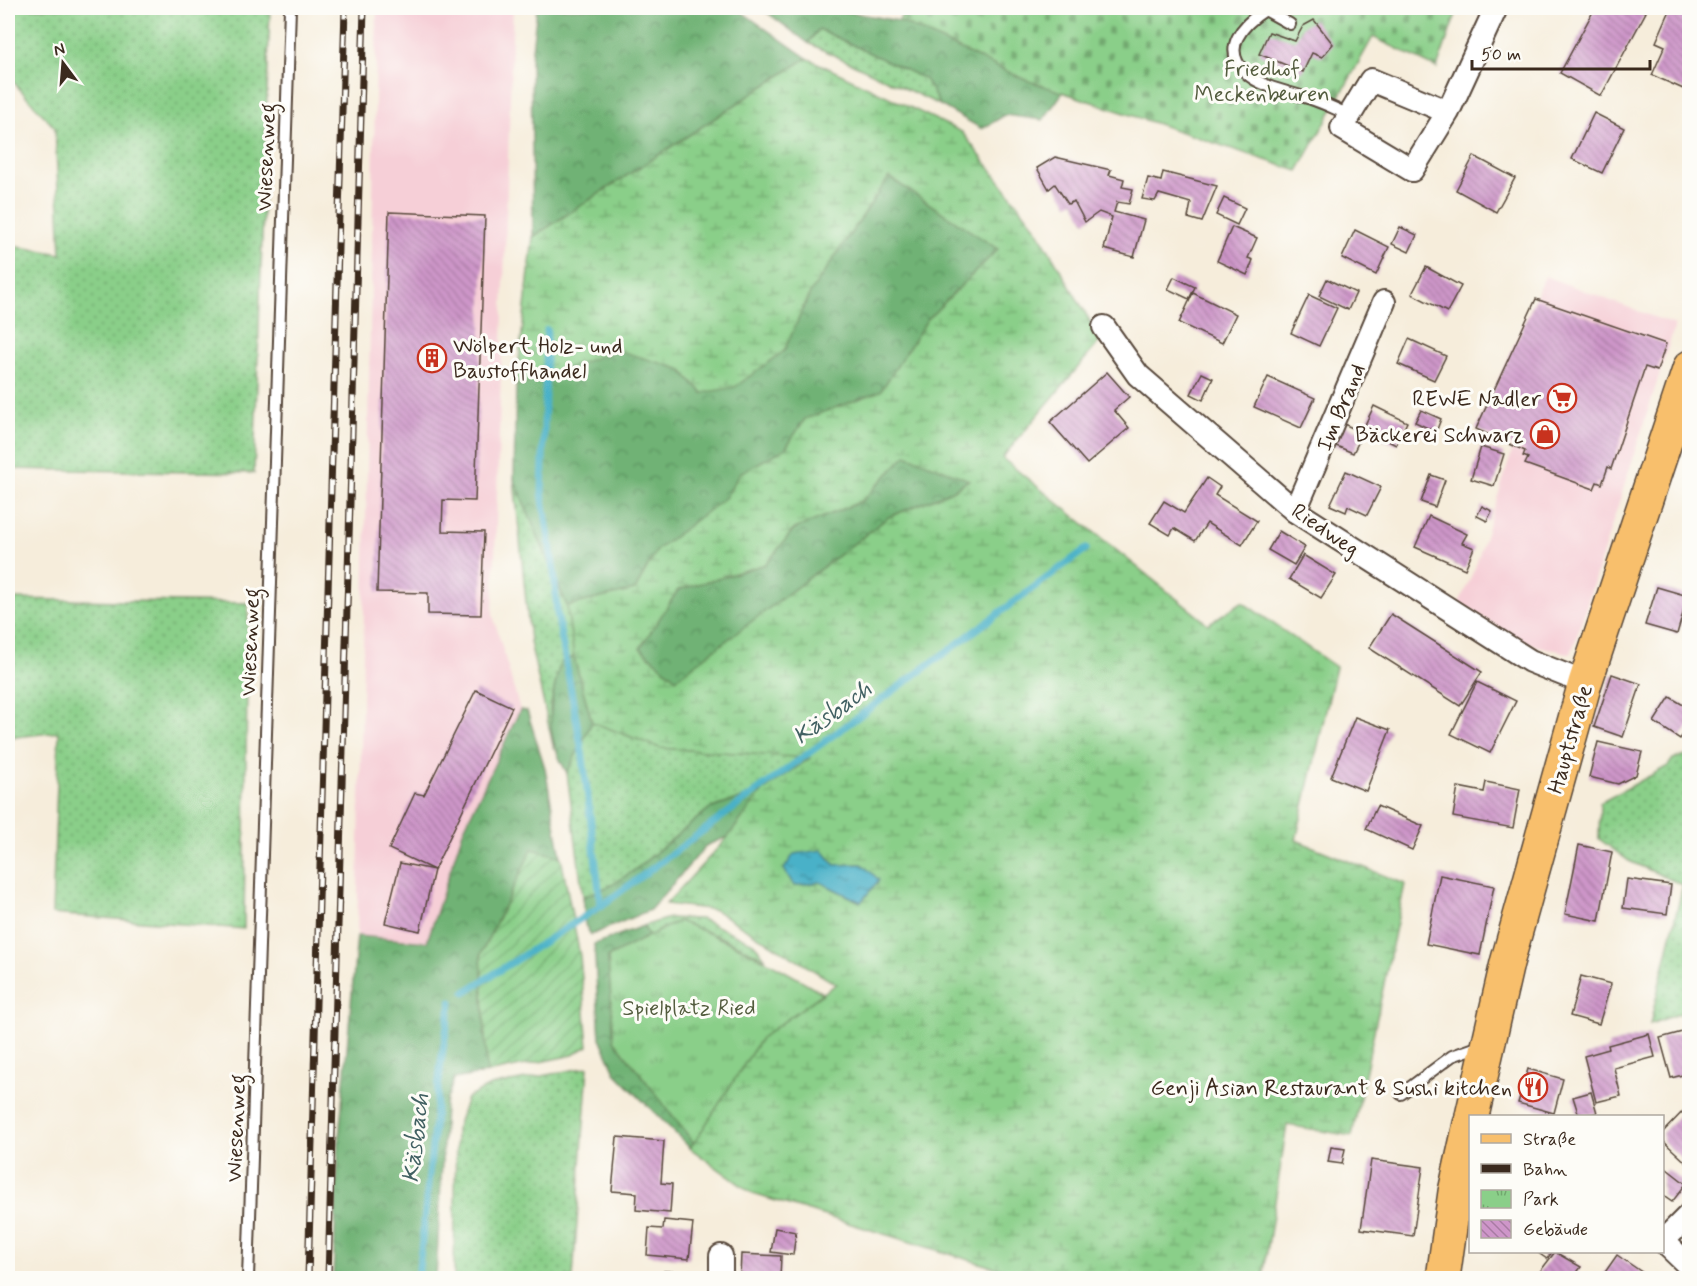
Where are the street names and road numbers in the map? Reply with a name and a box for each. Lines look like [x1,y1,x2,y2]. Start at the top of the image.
street label: Wiesenweg [251,102,286,212]
street label: Im Brand [1311,360,1373,456]
street label: Riedweg [1285,498,1364,564]
street label: Wiesenweg [235,587,270,697]
street label: Hauptstraße [1542,682,1600,797]
street label: Wiesenweg [221,1073,256,1183]

